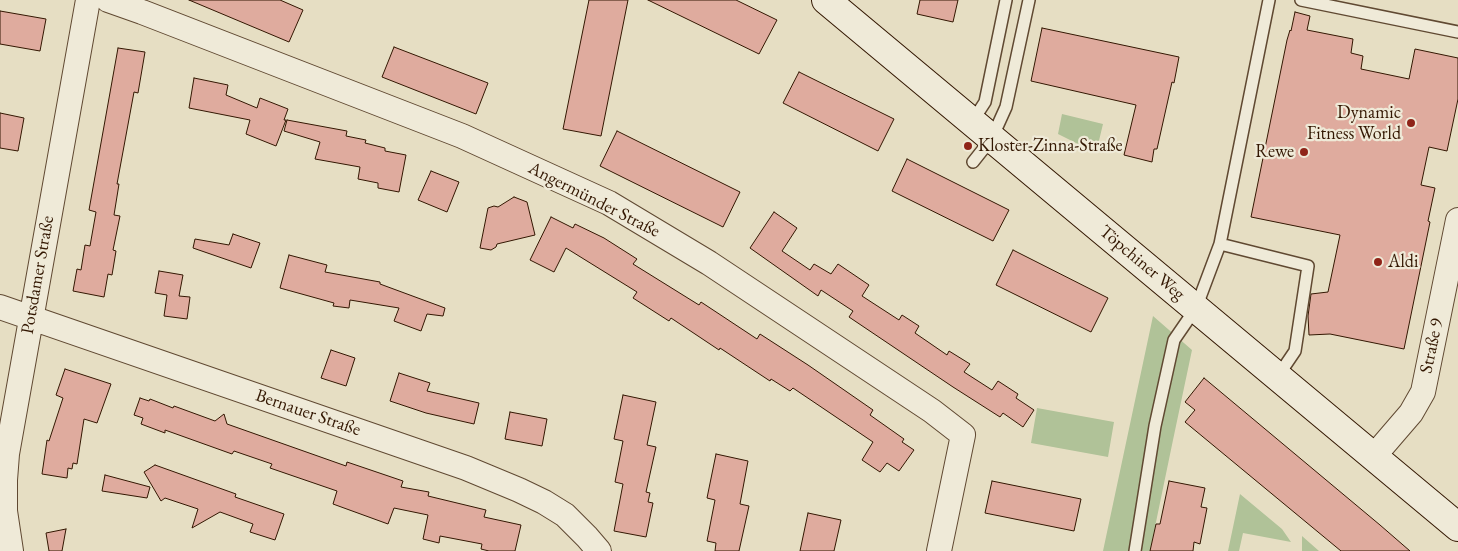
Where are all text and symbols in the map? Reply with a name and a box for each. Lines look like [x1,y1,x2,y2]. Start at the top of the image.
place label: Dynamic Fitness World [1307,102,1401,144]
marker: Dynamic Fitness World [1405,117,1417,129]
place label: Kloster-Zinna-Straße [978,135,1123,157]
marker: Kloster-Zinna-Straße [962,140,974,152]
place label: Rewe [1255,141,1294,163]
marker: Rewe [1298,146,1310,158]
street label: Angermünder Straße [525,157,663,243]
street label: Potsdamer Straße [17,214,59,336]
street label: Töpchiner Weg [1095,221,1189,305]
place label: Aldi [1388,251,1418,273]
marker: Aldi [1372,256,1384,268]
street label: Straße 9 [1416,317,1448,375]
street label: Bernauer Straße [253,385,363,441]

